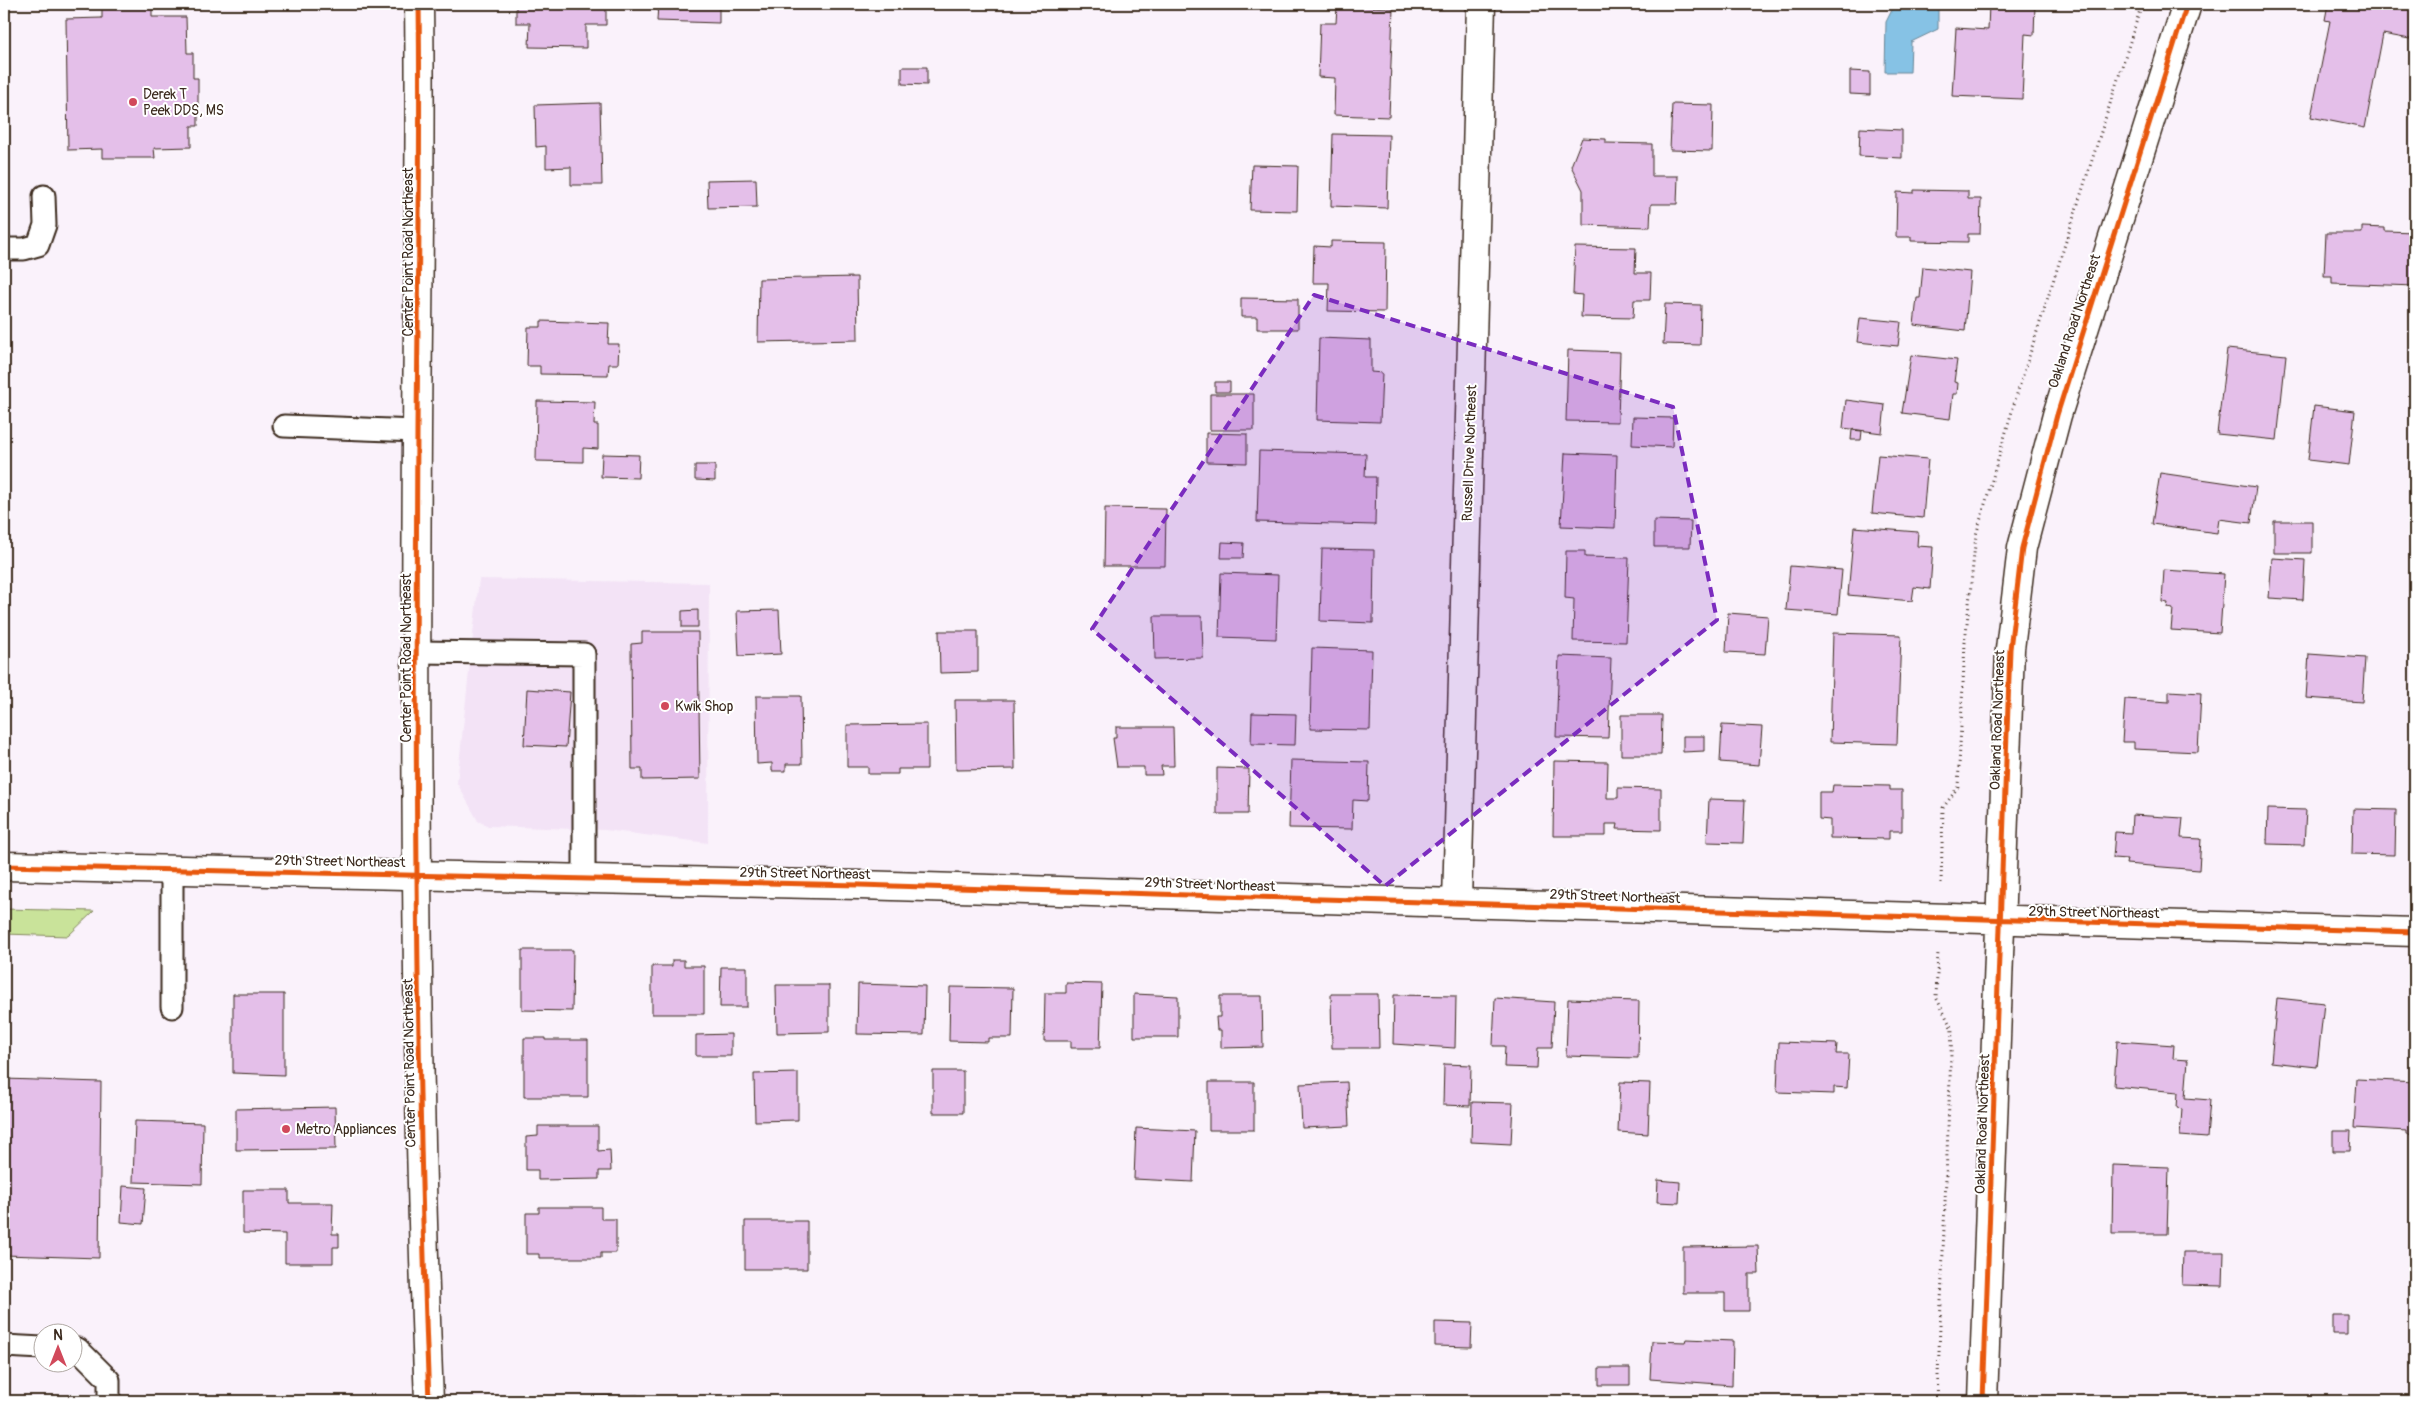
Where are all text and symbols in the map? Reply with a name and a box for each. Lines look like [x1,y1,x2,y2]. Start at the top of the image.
place label: Derek T Peek DDS, MS [143,86,224,119]
marker: Derek T Peek DDS, MS [127,96,139,108]
street label: Center Point Road Northeast [400,167,417,337]
street label: Oakland Road Northeast [2045,252,2104,390]
street label: Russell Drive Northeast [1459,384,1480,522]
street label: Center Point Road Northeast [398,573,415,743]
street label: Oakland Road Northeast [1987,649,2008,790]
place label: Kwik Shop [675,698,734,715]
marker: Kwik Shop [659,700,671,712]
street label: 29th Street Northeast [274,852,406,871]
street label: 29th Street Northeast [739,864,871,883]
street label: 29th Street Northeast [1144,874,1276,895]
street label: 29th Street Northeast [1549,886,1681,907]
street label: 29th Street Northeast [2028,903,2160,922]
street label: Center Point Road Northeast [400,978,419,1148]
street label: Oakland Road Northeast [1972,1053,1993,1194]
place label: Metro Appliances [296,1121,397,1138]
marker: Metro Appliances [280,1123,292,1135]
north arrow [32,1322,82,1372]
text: N [53,1327,63,1344]

